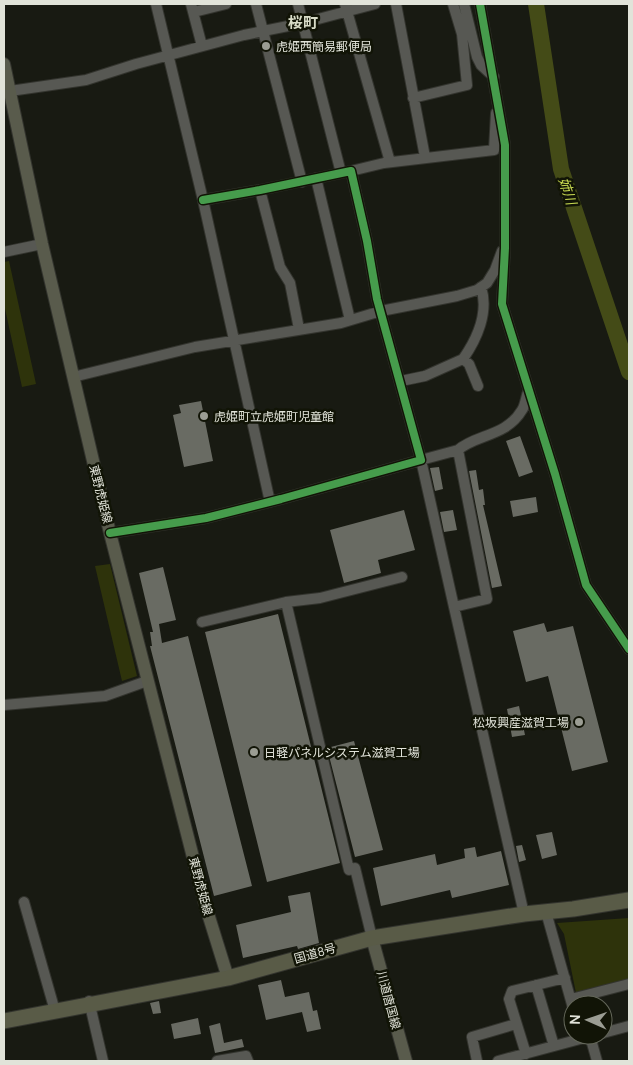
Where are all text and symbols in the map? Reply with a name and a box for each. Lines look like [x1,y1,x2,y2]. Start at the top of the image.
district label: 桜町 [288,12,318,33]
place label: 虎姫西簡易郵便局 [276,38,372,55]
marker: 虎姫西簡易郵便局 [260,40,272,52]
water label: 姉川 [554,175,582,209]
place label: 虎姫町立虎姫町児童館 [214,408,334,425]
marker: 虎姫町立虎姫町児童館 [198,410,210,422]
street label: 東野虎姫線 [85,463,117,525]
place label: 松坂興産滋賀工場 [473,714,569,731]
marker: 松坂興産滋賀工場 [573,716,585,728]
place label: 日軽パネルシステム滋賀工場 [264,744,420,761]
marker: 日軽パネルシステム滋賀工場 [248,746,260,758]
street label: 東野虎姫線 [185,855,217,917]
street label: 国道8号 [292,939,338,967]
street label: 川道唐国線 [373,969,405,1031]
north arrow [563,995,613,1045]
text: N [565,1014,584,1025]

